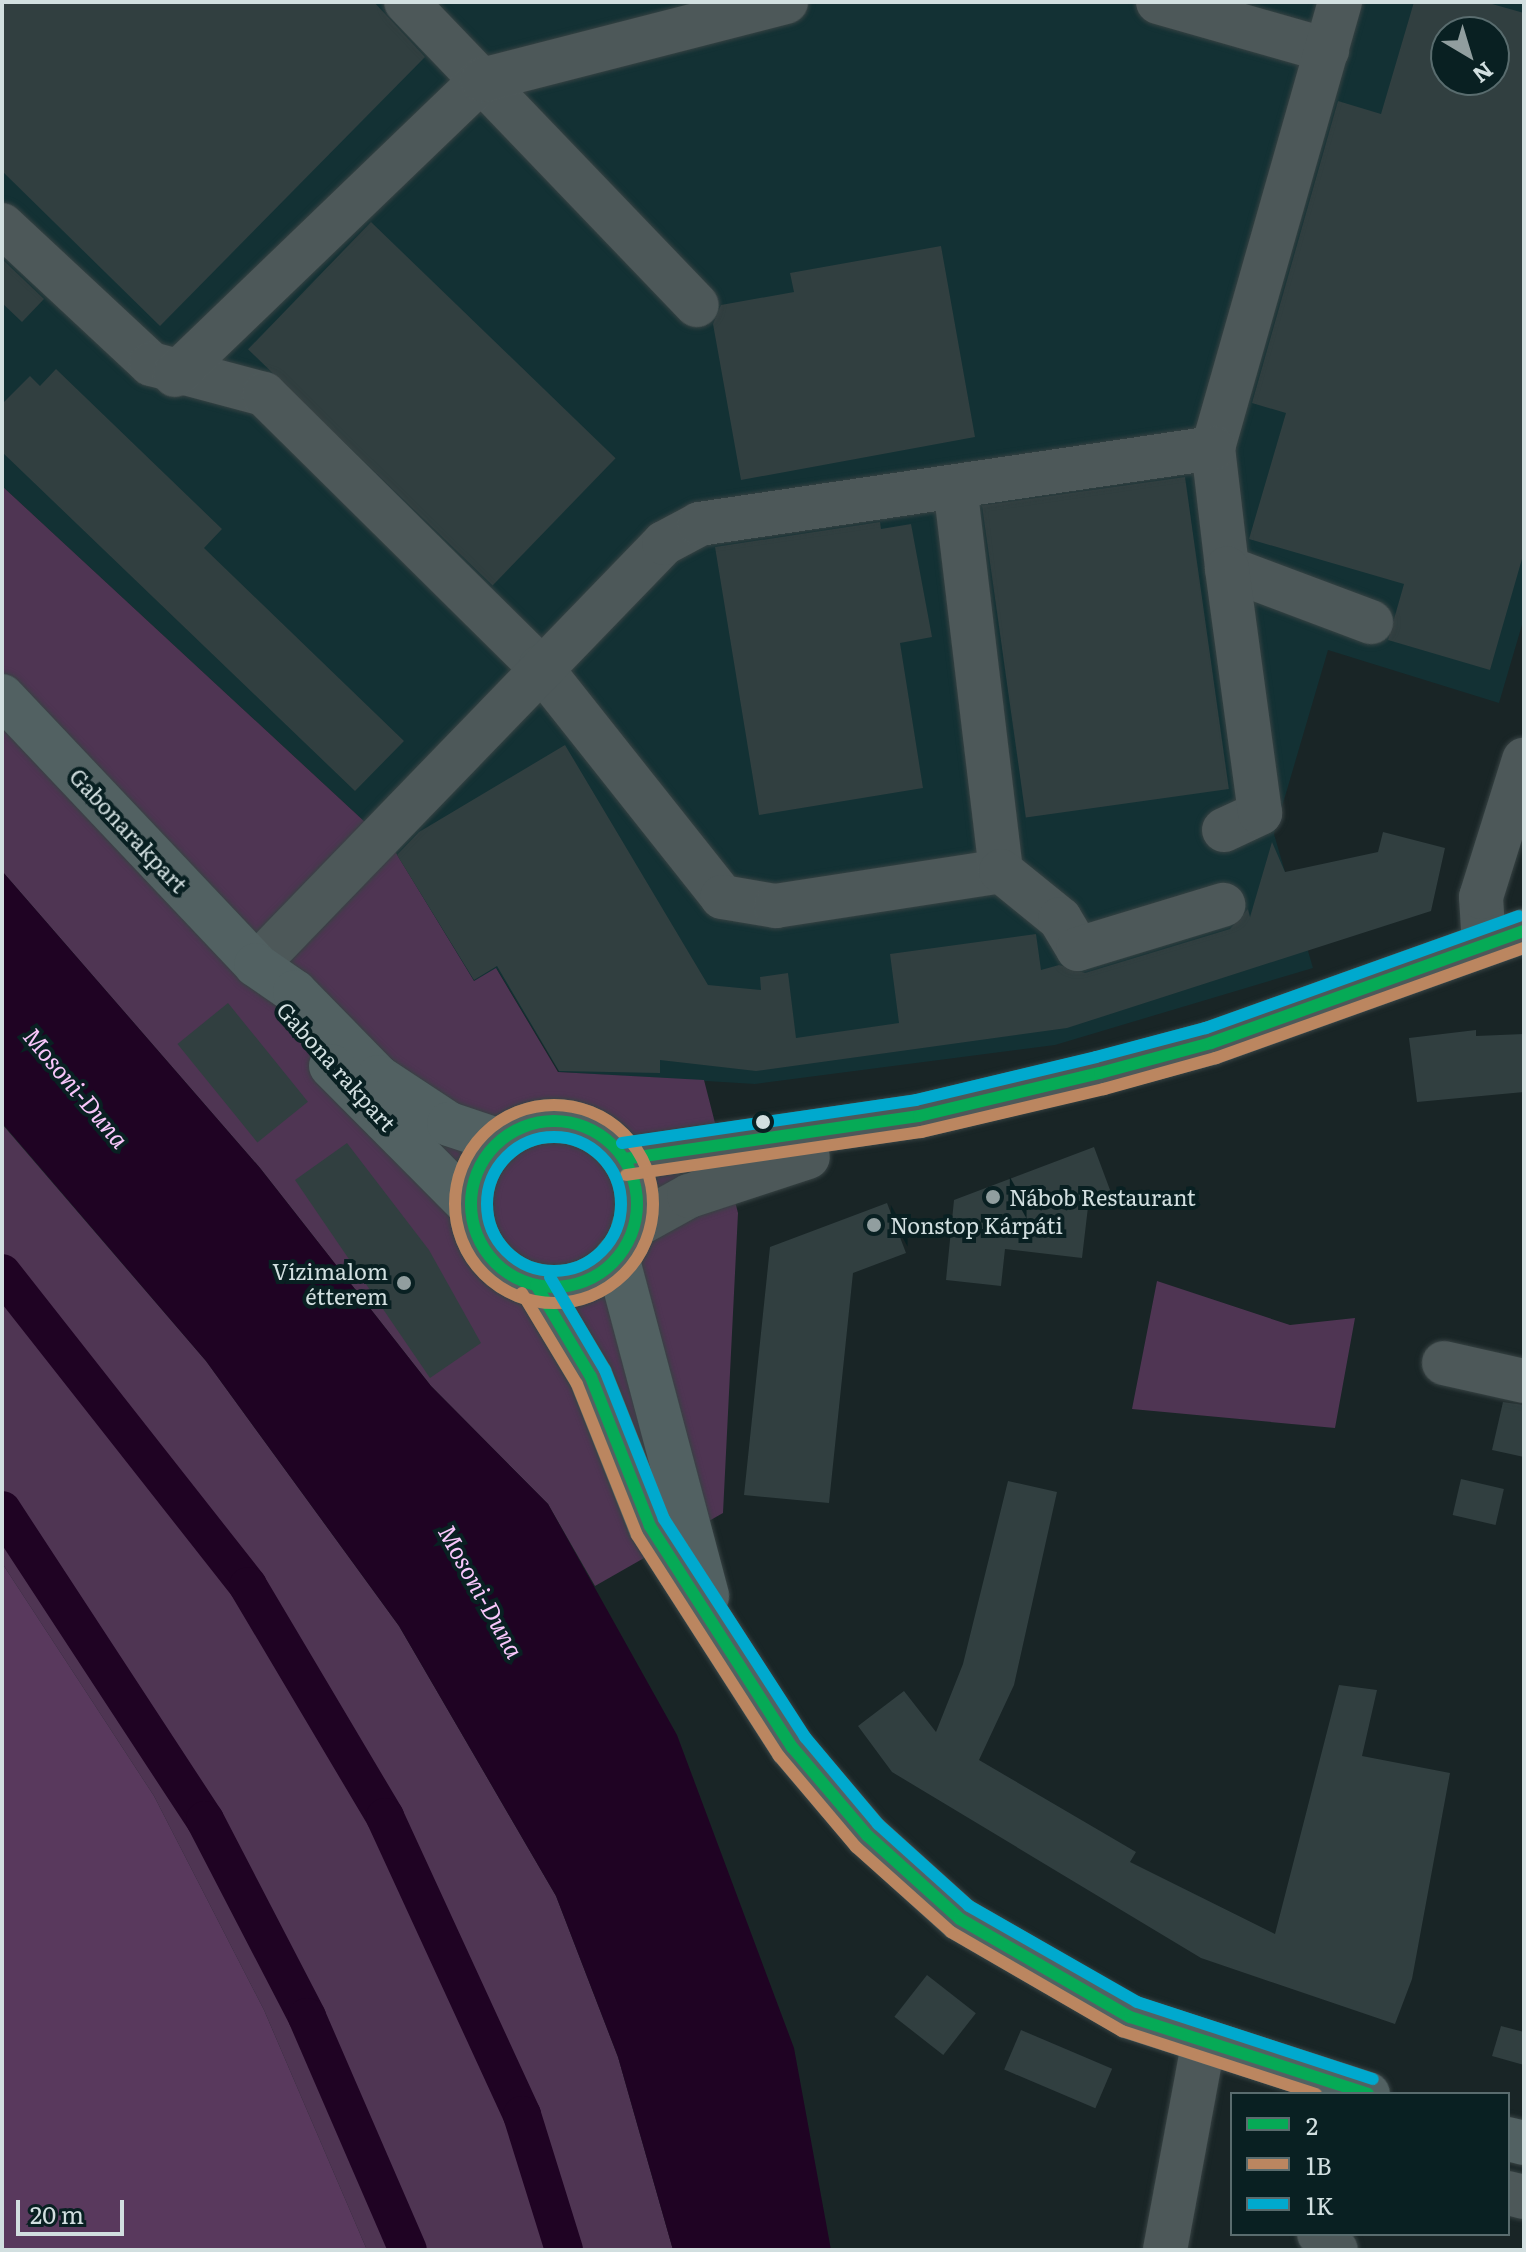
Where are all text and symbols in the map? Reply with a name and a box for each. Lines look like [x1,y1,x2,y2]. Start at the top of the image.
north arrow [1430,16,1510,96]
text: N [1466,55,1501,92]
street label: Gabonarakpart [65,762,193,898]
street label: Gabona rakpart [272,996,402,1136]
water label: Mosoni-Duna [19,1021,135,1153]
unlabelled marker [755,1114,771,1130]
place label: Nábob Restaurant [1009,1184,1196,1210]
marker: Nábob Restaurant [984,1188,1002,1206]
place label: Nonstop Kárpáti [890,1212,1063,1238]
marker: Nonstop Kárpáti [865,1216,883,1234]
place label: Vízimalom étterem [272,1257,388,1308]
marker: Vízimalom étterem [395,1274,413,1292]
water label: Mosoni-Duna [434,1519,530,1663]
legend [1230,2092,1510,2236]
text: 2 [1306,2107,1318,2142]
text: 1B [1306,2147,1332,2182]
scale bar [20,2184,128,2234]
text: 1K [1306,2187,1334,2222]
text: 20 m [30,2196,84,2231]

